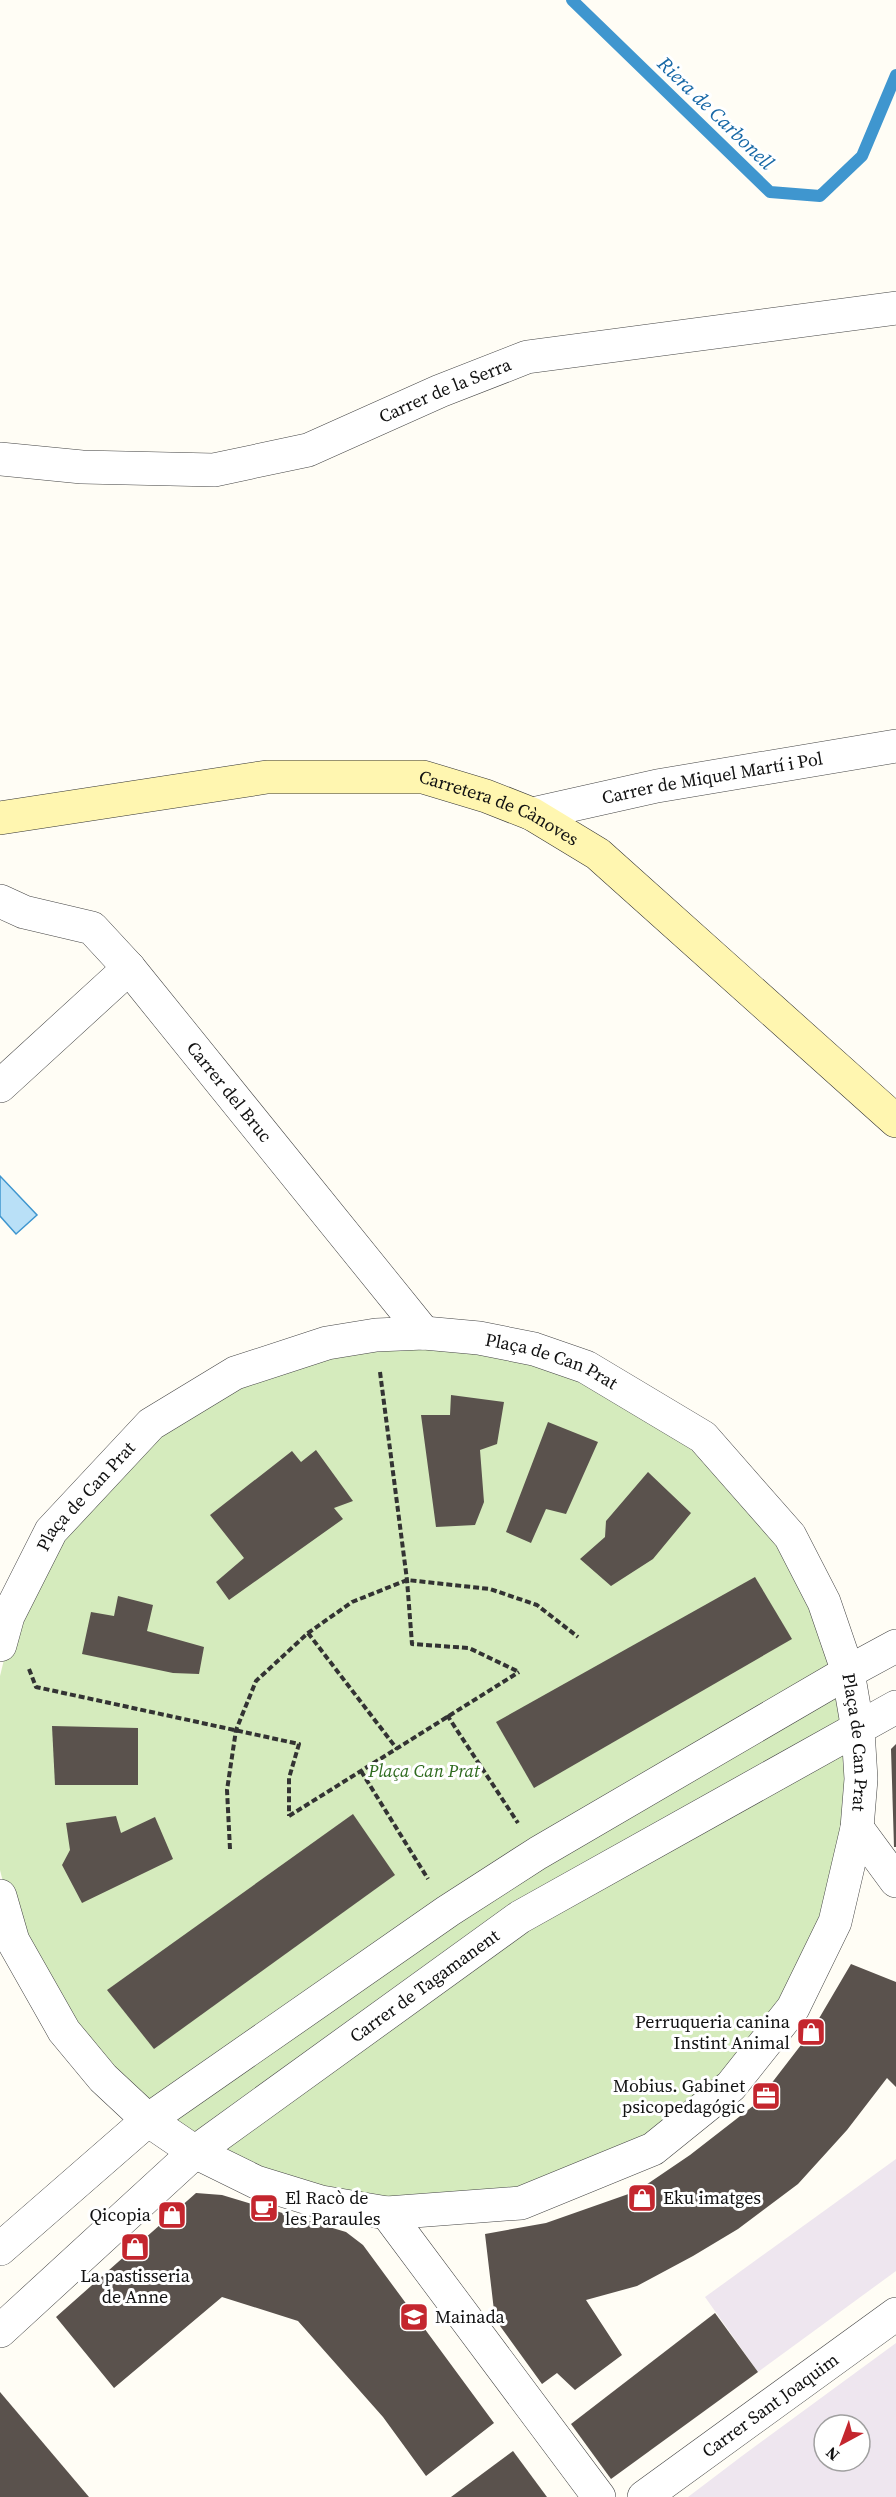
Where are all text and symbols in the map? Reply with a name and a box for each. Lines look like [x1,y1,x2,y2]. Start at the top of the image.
water label: Riera de Carbonell [651,49,781,176]
street label: Carrer de la Serra [375,351,516,429]
street label: Carrer de Miquel Martí i Pol [599,745,825,810]
street label: Carretera de Cànoves [416,763,584,851]
street label: Carrer del Bruc [181,1036,278,1148]
street label: Plaça de Can Prat [483,1327,623,1395]
street label: Plaça de Can Prat [30,1436,141,1555]
street label: Plaça de Can Prat [836,1671,874,1812]
park label: Plaça Can Prat [367,1758,481,1783]
street label: Carrer de Tagamanent [344,1923,504,2048]
place label: Perruqueria canina Instint Animal [635,2009,791,2055]
shop icon: Perruqueria canina Instint Animal [795,2016,827,2048]
place label: Mobius. Gabinet psicopedagógic [613,2073,745,2119]
office icon: Mobius. Gabinet psicopedagógic [750,2080,782,2112]
shop icon: Eku imatges [626,2182,658,2214]
place label: El Racò de les Paraules [285,2185,381,2231]
place label: Eku imatges [663,2185,761,2210]
cafe icon: El Racò de les Paraules [248,2192,280,2224]
shop icon: Qicopia [156,2199,188,2231]
place label: Qicopia [89,2202,152,2227]
shop icon: La pastisseria de Anne [119,2231,151,2263]
place label: La pastisseria de Anne [80,2263,191,2309]
school or university icon: Mainada [398,2301,430,2333]
place label: Mainada [435,2304,505,2329]
street label: Carrer Sant Joaquim [697,2347,843,2463]
north arrow [812,2413,872,2473]
text: N [820,2442,844,2466]

